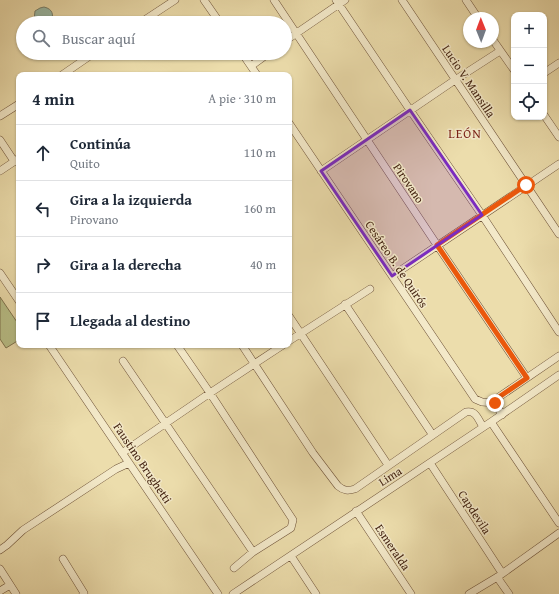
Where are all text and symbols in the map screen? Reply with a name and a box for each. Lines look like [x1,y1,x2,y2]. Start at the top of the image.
north arrow [463,12,499,48]
map controls [511,12,547,120]
button: + [511,12,547,48]
search box [16,16,292,60]
icon: search [30,27,52,49]
text: Buscar aquí [62,28,135,49]
street label: Lucio V. Mansilla [438,41,500,121]
button: − [511,48,547,84]
button: locate [511,84,547,120]
text: 4 min [32,86,74,111]
text: A pie · 310 m [208,89,276,108]
district label: LEÓN [448,124,482,143]
text: Continúa [70,133,131,154]
icon: ahead [32,142,54,164]
text: 110 m [244,143,276,162]
text: Quito [70,154,100,173]
street label: Pirovano [389,160,429,206]
route start [517,176,535,194]
text: Gira a la izquierda [70,189,192,210]
icon: left [32,198,54,220]
text: 160 m [244,199,276,218]
text: Pirovano [70,210,118,229]
street label: Cesáreo B. de Quirós [361,217,433,311]
icon: right [32,254,54,276]
text: Gira a la derecha [70,254,181,275]
text: 40 m [250,255,276,274]
icon: arrive [32,310,54,332]
text: Llegada al destino [70,310,190,331]
route end [486,394,504,412]
street label: Faustino Brughetti [110,419,177,507]
street label: Lima [375,462,405,490]
street label: Capdevila [455,487,496,537]
street label: Esmeralda [371,521,415,574]

